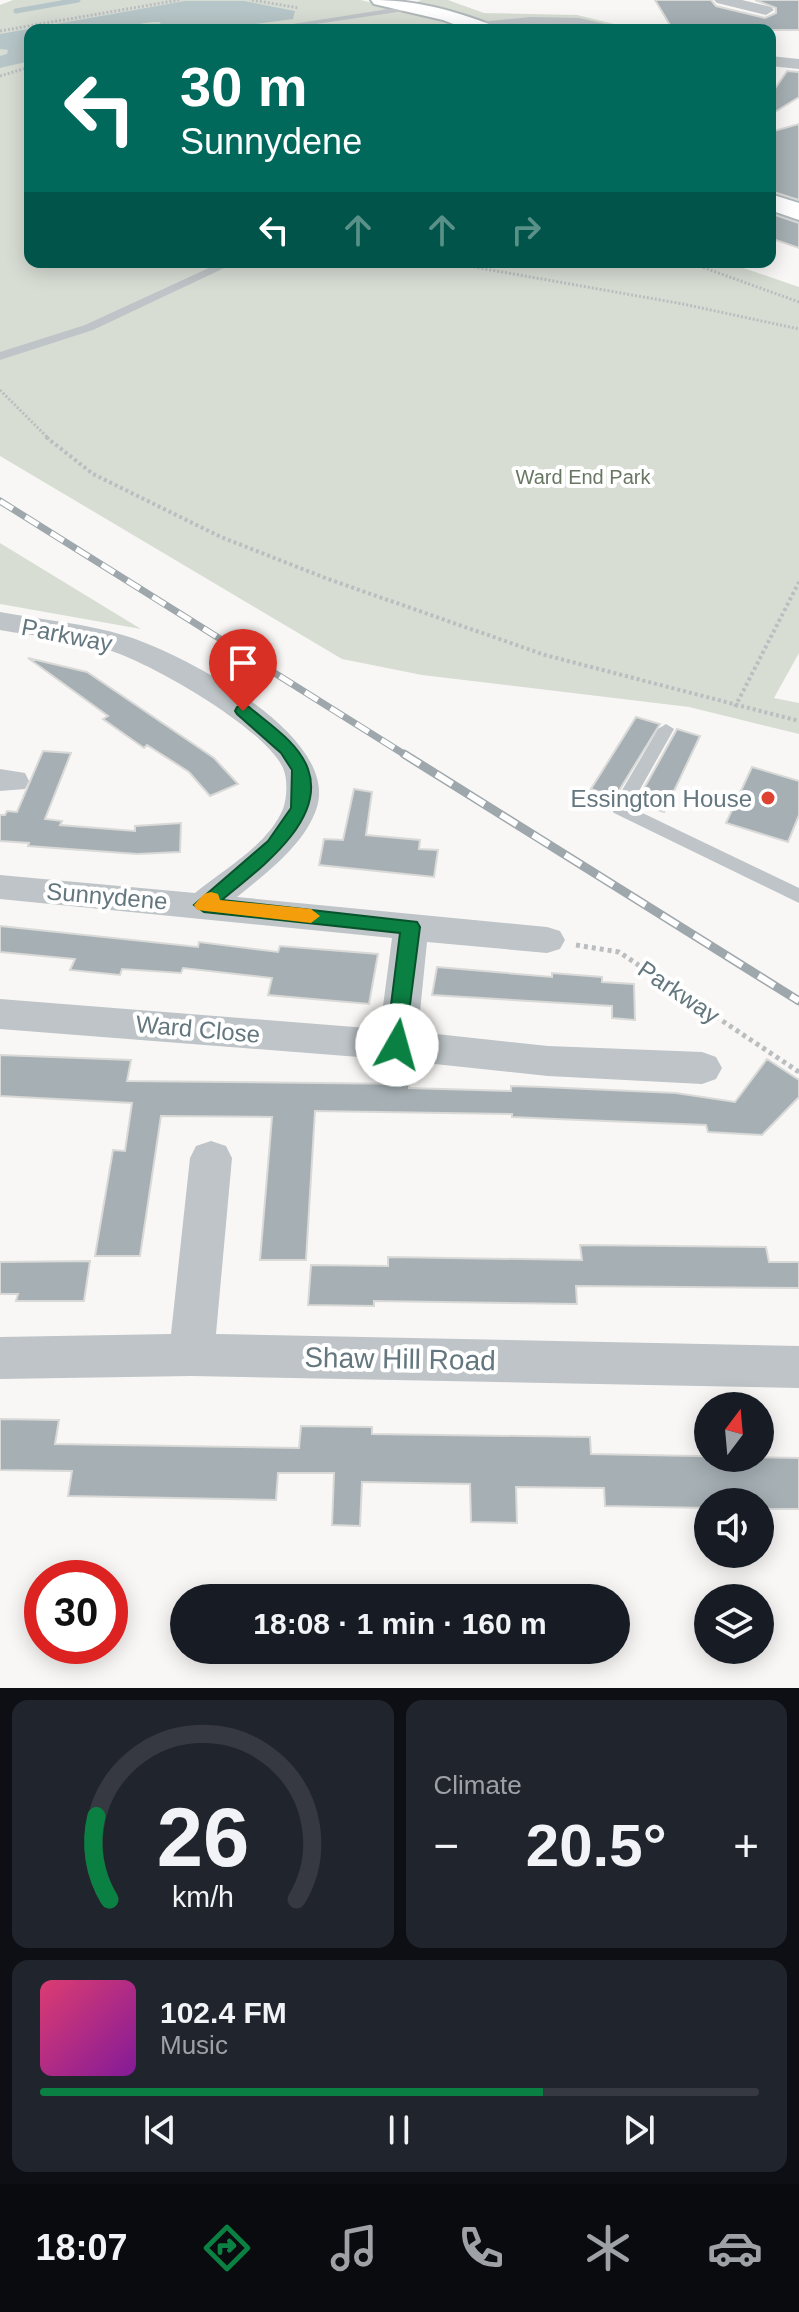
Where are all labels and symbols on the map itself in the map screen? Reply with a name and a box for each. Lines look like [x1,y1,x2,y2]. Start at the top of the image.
park label: Ward End Park [516,466,651,488]
street label: Parkway [19,613,115,657]
pin [209,629,277,711]
place label: Essington House [571,785,752,812]
marker: Essington House [759,789,777,807]
street label: Sunnydene [45,877,169,915]
street label: Parkway [633,955,725,1029]
position arrow [355,1003,439,1087]
street label: Ward Close [135,1010,261,1048]
street label: Shaw Hill Road [304,1342,496,1376]
north arrow [694,1392,774,1472]
speed limit sign: 30 [24,1560,128,1664]

